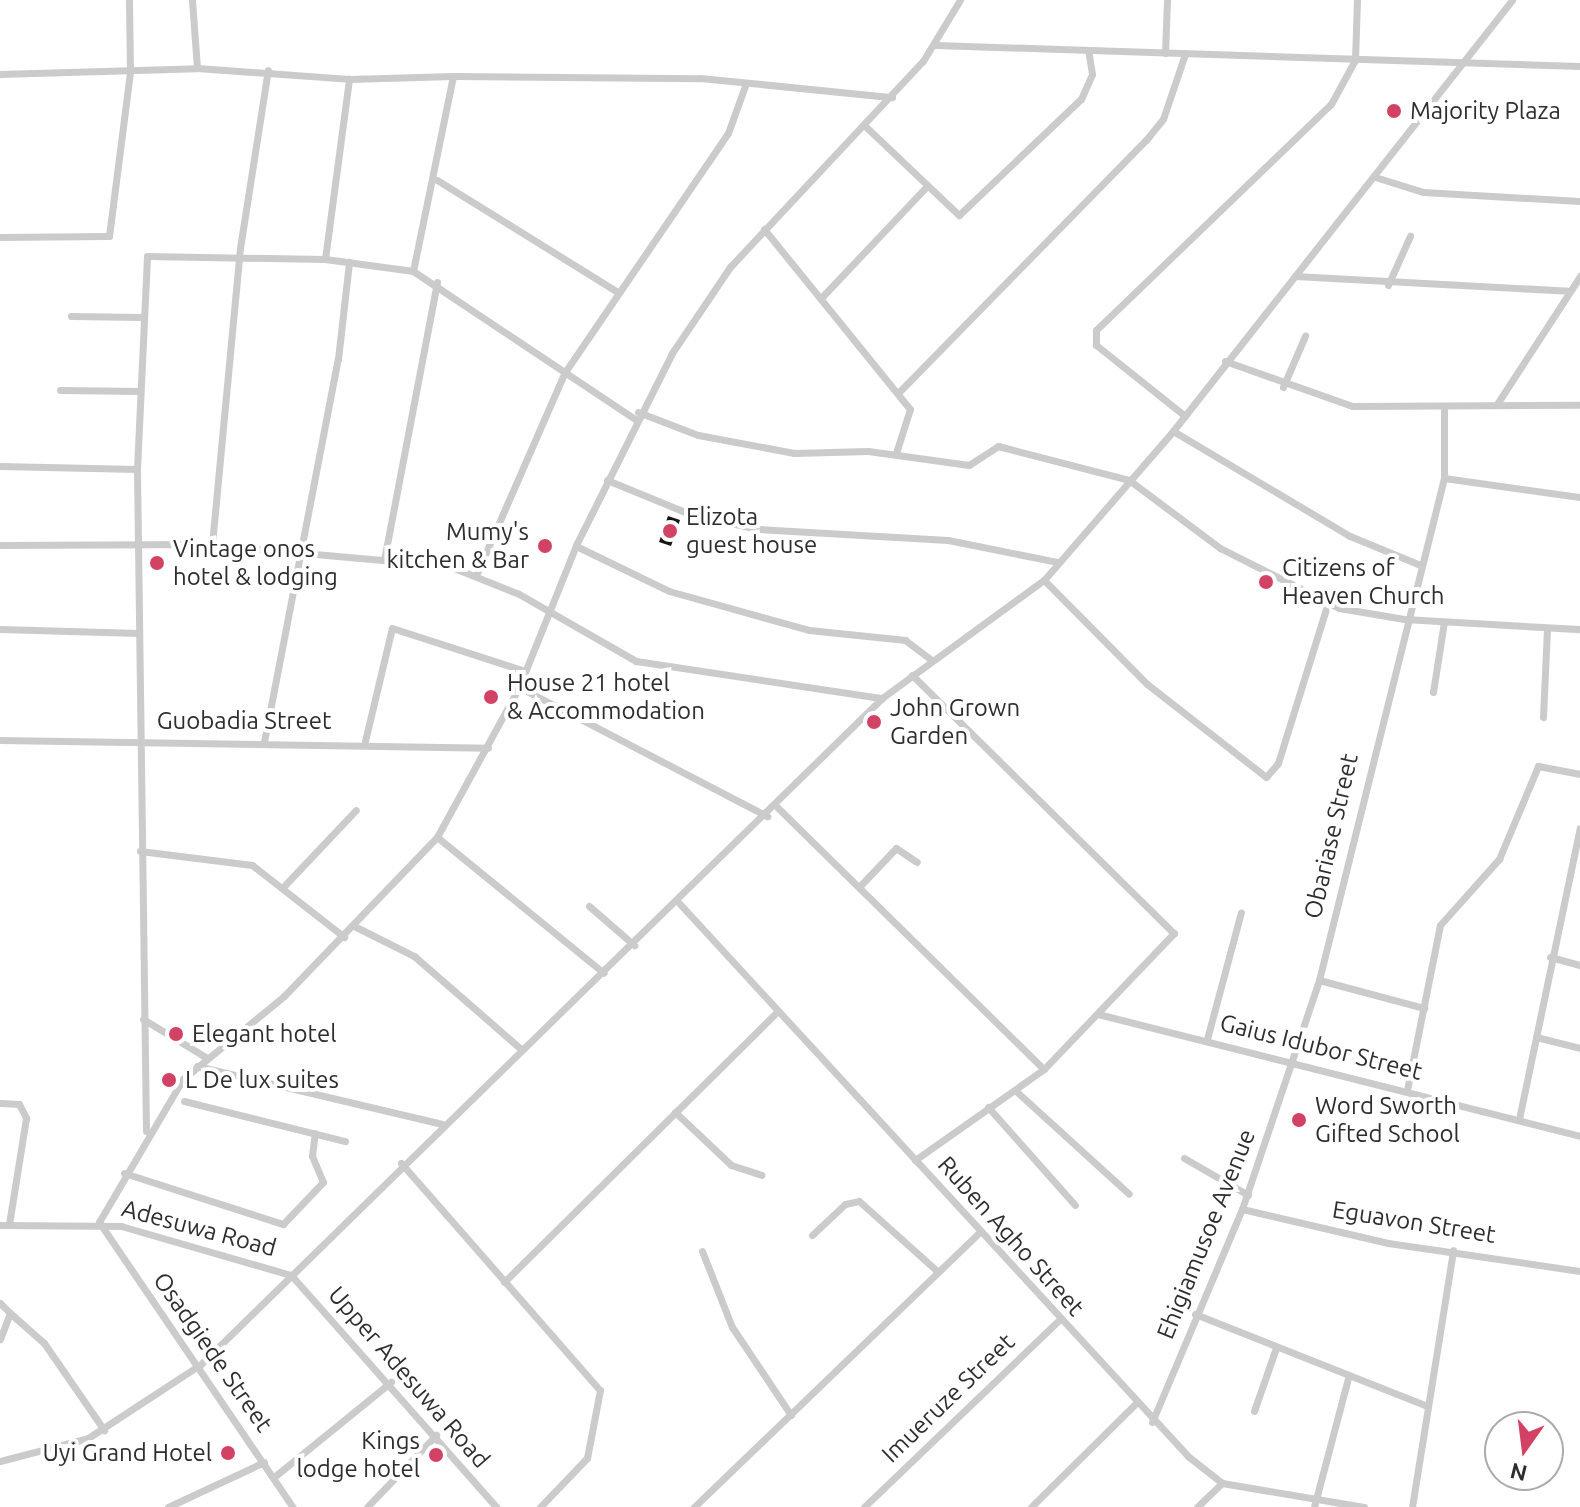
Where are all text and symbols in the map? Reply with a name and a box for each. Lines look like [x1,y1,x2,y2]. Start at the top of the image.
place label: Majority Plaza [1410,97,1561,125]
marker: Majority Plaza [1385,102,1403,120]
place label: Elizota guest house [686,503,817,559]
place label: Mumy's kitchen & Bar [386,518,529,574]
marker: Elizota guest house [661,522,679,540]
place label: Vintage onos hotel & lodging [173,535,338,591]
marker: Mumy's kitchen & Bar [536,537,554,555]
marker: Vintage onos hotel & lodging [148,554,166,572]
place label: Citizens of Heaven Church [1282,554,1444,610]
marker: Citizens of Heaven Church [1257,573,1275,591]
place label: House 21 hotel & Accommodation [507,669,705,725]
marker: House 21 hotel & Accommodation [482,688,500,706]
place label: John Grown Garden [890,694,1020,750]
street label: Guobadia Street [157,707,331,735]
marker: John Grown Garden [865,713,883,731]
street label: Obariase Street [1298,751,1364,921]
street label: Gaius Idubor Street [1217,1008,1425,1086]
place label: Elegant hotel [192,1020,336,1048]
marker: Elegant hotel [167,1025,185,1043]
place label: L De lux suites [185,1066,339,1094]
marker: L De lux suites [160,1071,178,1089]
place label: Word Sworth Gifted School [1315,1092,1460,1148]
marker: Word Sworth Gifted School [1290,1111,1308,1129]
street label: Ehigiamusoe Avenue [1151,1125,1261,1343]
street label: Ruben Agho Street [932,1150,1090,1322]
street label: Adesuwa Road [119,1194,279,1262]
street label: Eguavon Street [1330,1195,1498,1249]
street label: Osadgiede Street [147,1267,279,1437]
street label: Upper Adesuwa Road [322,1280,496,1474]
street label: Imueruze Street [876,1327,1020,1469]
north arrow [1484,1411,1564,1491]
place label: Kings lodge hotel [296,1427,420,1483]
place label: Uyi Grand Hotel [42,1439,212,1467]
marker: Uyi Grand Hotel [219,1444,237,1462]
marker: Kings lodge hotel [427,1446,445,1464]
text: N [1508,1459,1530,1487]

